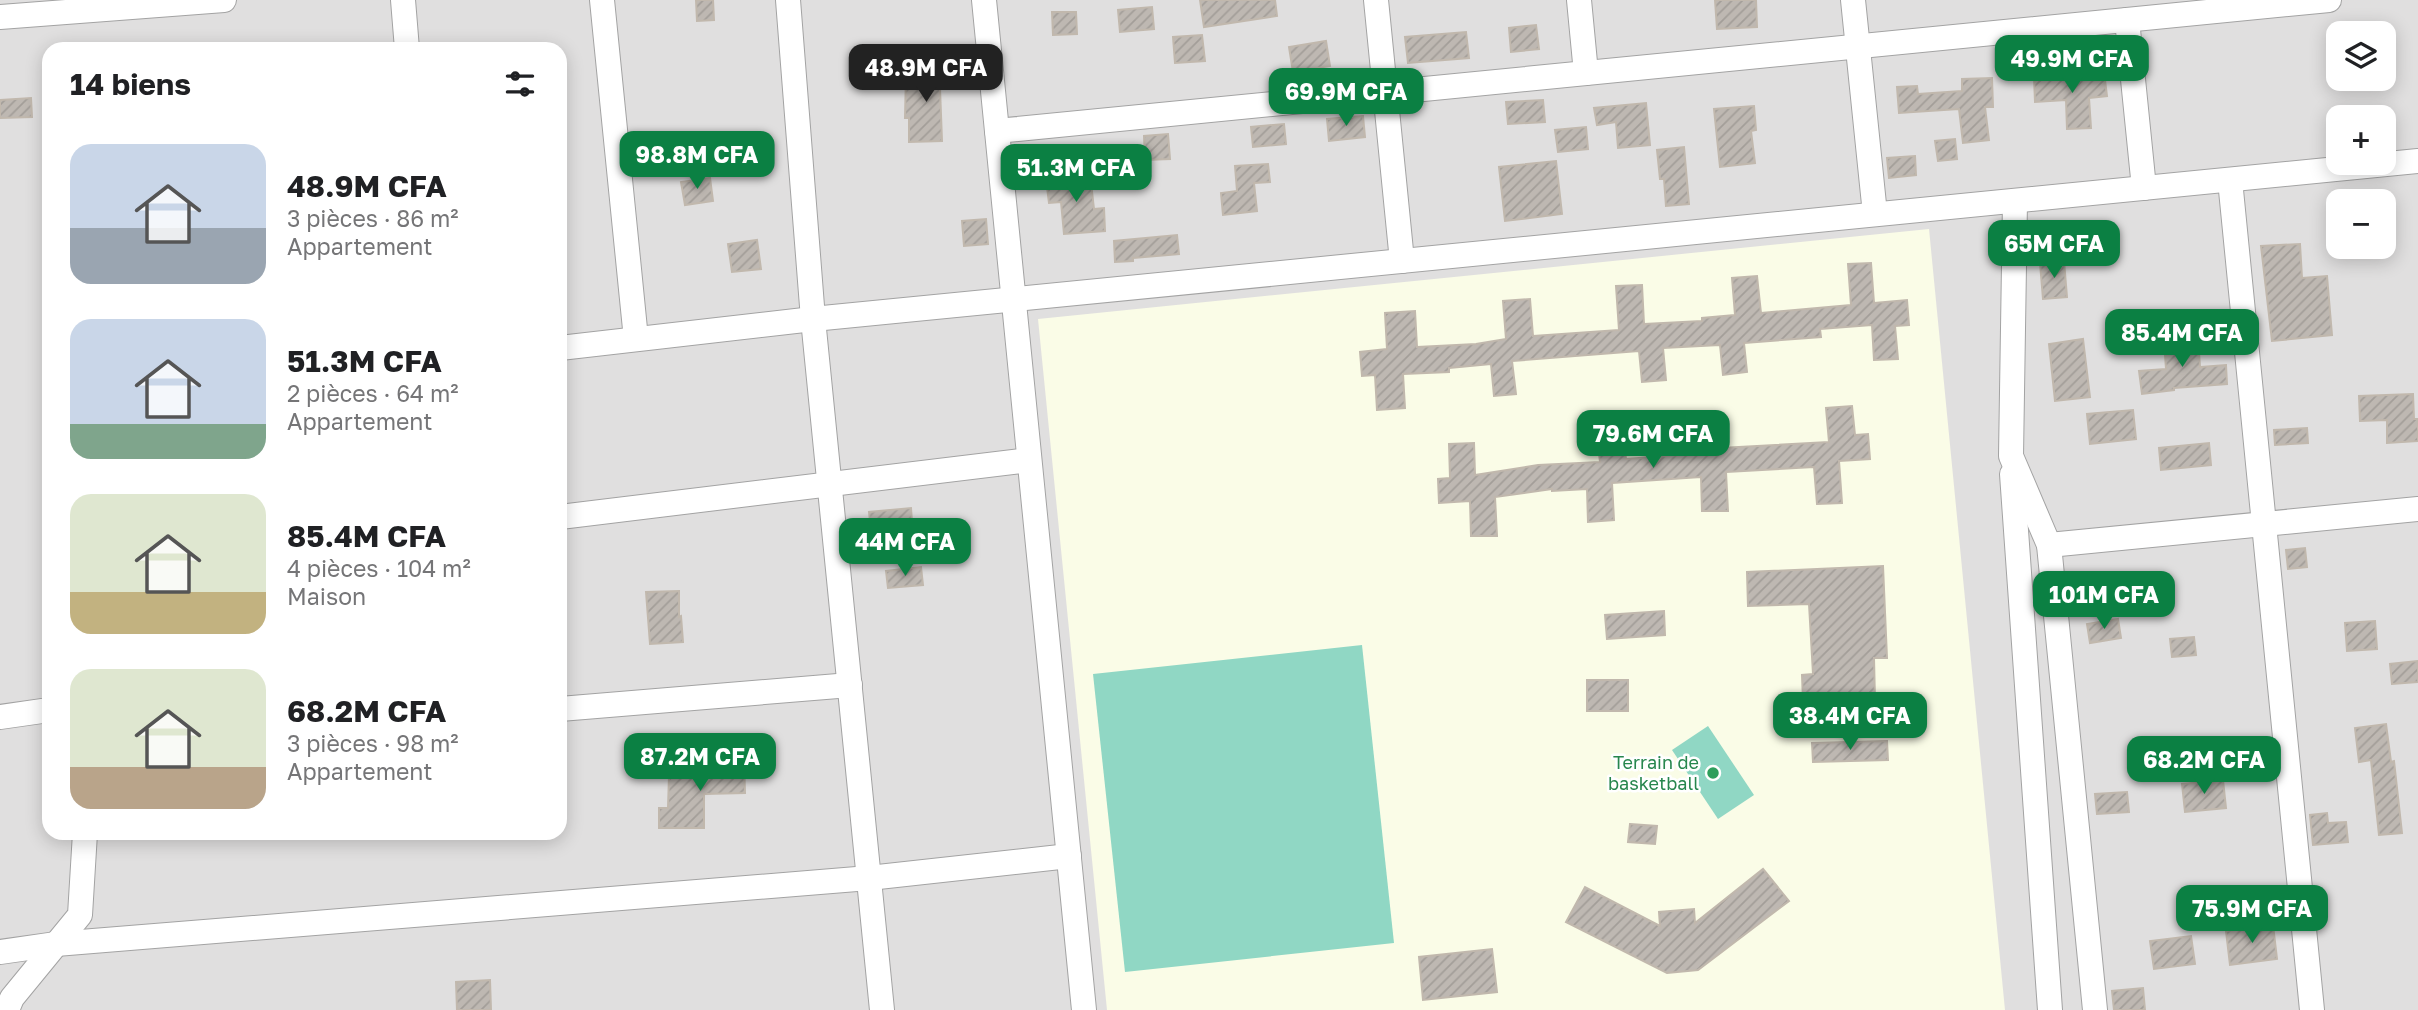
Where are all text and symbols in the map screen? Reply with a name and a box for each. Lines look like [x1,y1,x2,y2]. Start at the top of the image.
map controls [2326,21,2396,259]
button: layers [2326,21,2396,91]
pin: 49.9M CFA [1992,36,2152,95]
pin: 48.9M CFA [846,44,1006,104]
text: 49.9M CFA [2011,44,2133,72]
text: 48.9M CFA [865,53,987,81]
icon: filters [501,65,539,103]
text: 14 biens [70,66,191,102]
pin: 69.9M CFA [1266,68,1426,128]
text: 69.9M CFA [1285,77,1407,105]
button: + [2326,105,2396,175]
pin: 98.8M CFA [617,132,777,191]
text: 98.8M CFA [636,140,758,168]
pin: 51.3M CFA [996,144,1156,204]
text: 51.3M CFA [1017,153,1135,181]
text: 48.9M CFA [287,168,447,204]
icon: home [126,172,210,256]
button: − [2326,189,2396,259]
text: 3 pièces · 86 m² [287,204,459,232]
pin: 65M CFA [1989,220,2119,280]
text: 65M CFA [2004,229,2104,257]
text: Appartement [287,232,432,260]
pin: 85.4M CFA [2102,310,2262,369]
text: 85.4M CFA [2121,318,2243,346]
text: 51.3M CFA [287,343,442,379]
icon: home [126,347,210,431]
text: 2 pièces · 64 m² [287,379,459,407]
text: Appartement [287,407,432,435]
pin: 79.6M CFA [1573,410,1733,470]
text: 79.6M CFA [1593,419,1713,447]
text: 85.4M CFA [287,518,446,554]
pin: 44M CFA [840,518,970,578]
icon: home [126,522,210,606]
text: 44M CFA [855,527,955,555]
text: 4 pièces · 104 m² [287,554,471,582]
pin: 101M CFA [2032,572,2176,631]
text: 101M CFA [2049,580,2159,608]
text: Maison [287,582,366,610]
pin: 38.4M CFA [1770,692,1930,752]
text: 68.2M CFA [287,693,446,729]
icon: home [126,697,210,781]
text: 38.4M CFA [1789,701,1911,729]
text: 3 pièces · 98 m² [287,729,459,757]
pin: 87.2M CFA [620,734,780,793]
pin: 68.2M CFA [2124,736,2284,796]
text: 87.2M CFA [640,742,760,770]
text: 68.2M CFA [2143,745,2265,773]
place label: Terrain de basketball [1608,751,1699,794]
text: Appartement [287,757,432,785]
marker: Terrain de basketball [1705,765,1721,781]
pin: 75.9M CFA [2172,886,2332,945]
text: 75.9M CFA [2192,894,2312,922]

